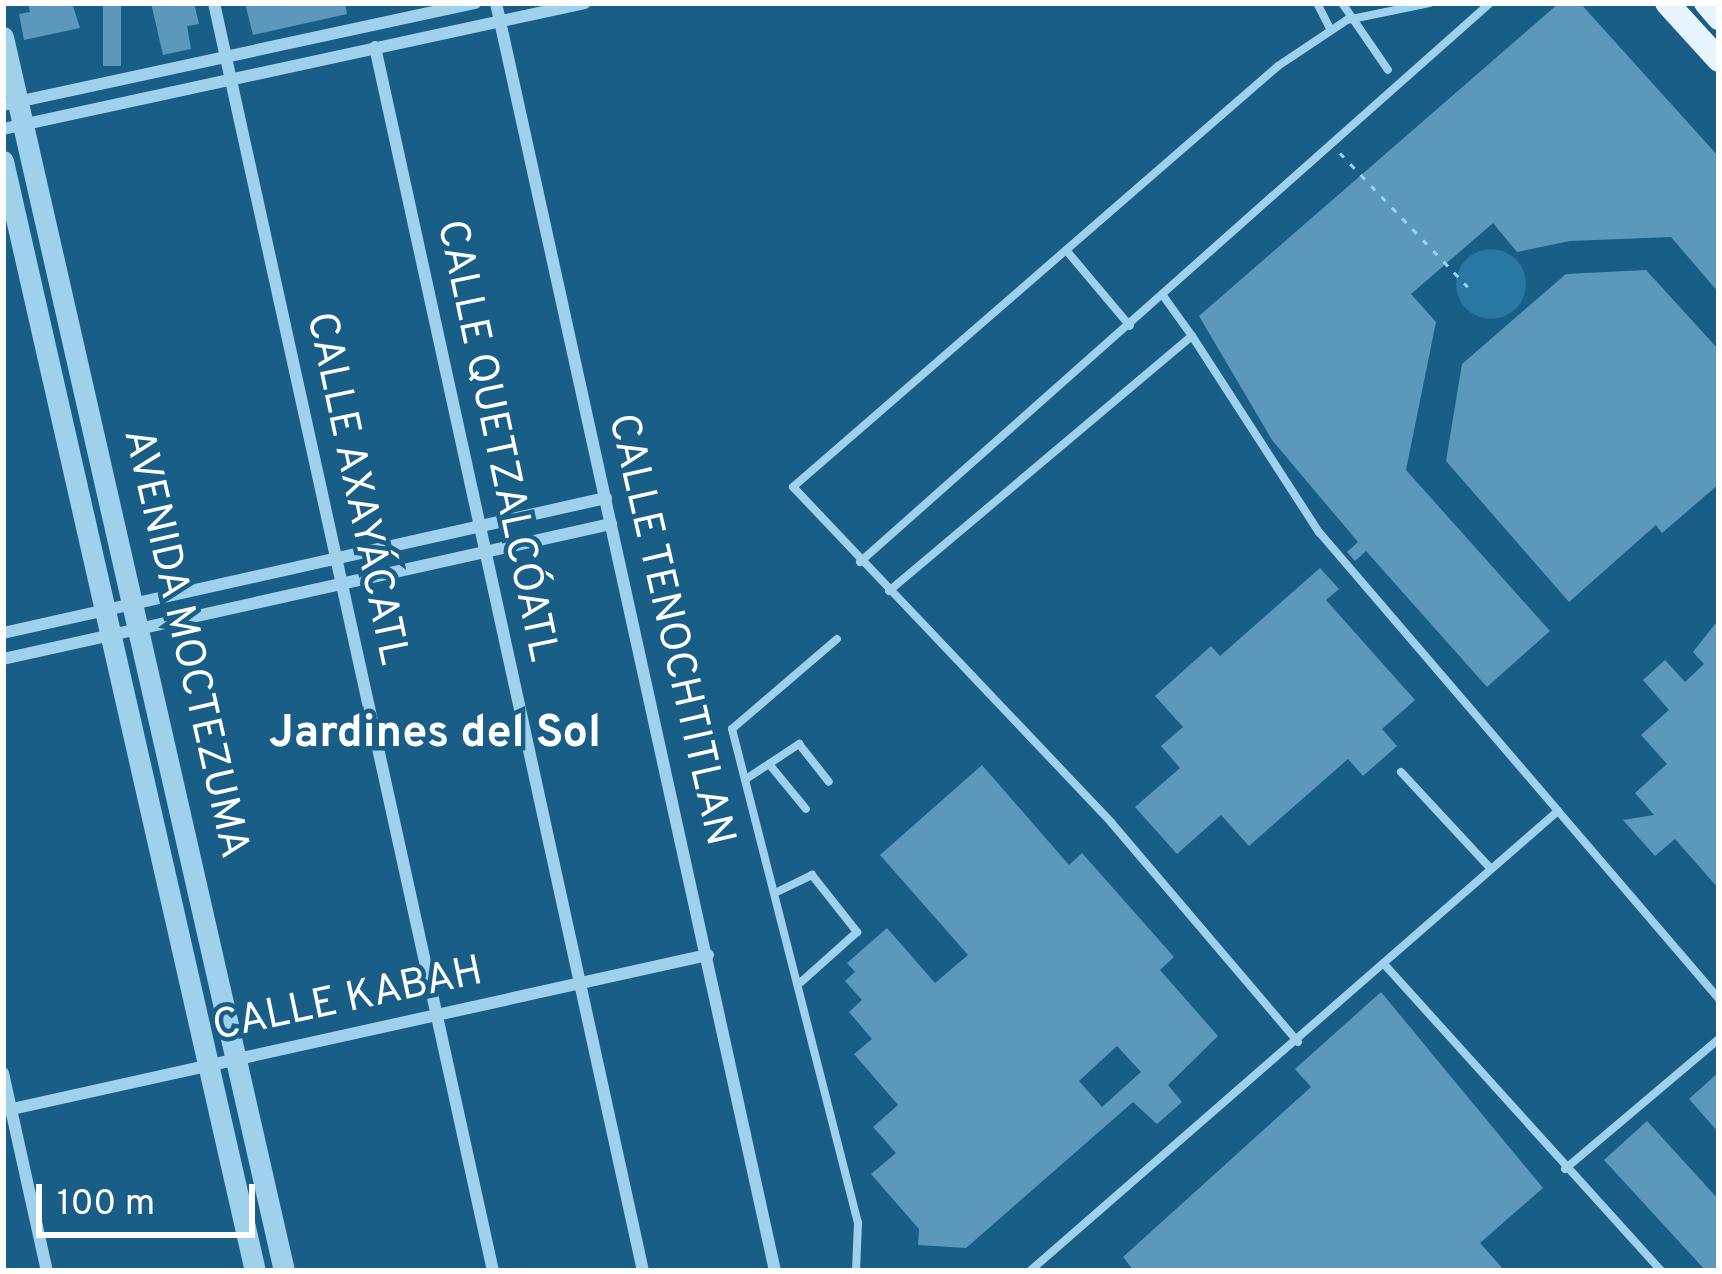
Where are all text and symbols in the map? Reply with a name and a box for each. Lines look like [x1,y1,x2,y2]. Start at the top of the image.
street label: CALLE QUETZALCÓATL [424,216,566,666]
street label: CALLE AXAYÁCATL [293,307,417,671]
street label: CALLE TENOCHTITLAN [595,408,743,852]
street label: AVENIDA MOCTEZUMA [110,424,258,864]
district label: Jardines del Sol [269,708,601,762]
street label: CALLE KABAH [208,948,488,1054]
scale bar [42,1160,261,1234]
text: 100 m [57,1182,155,1228]

